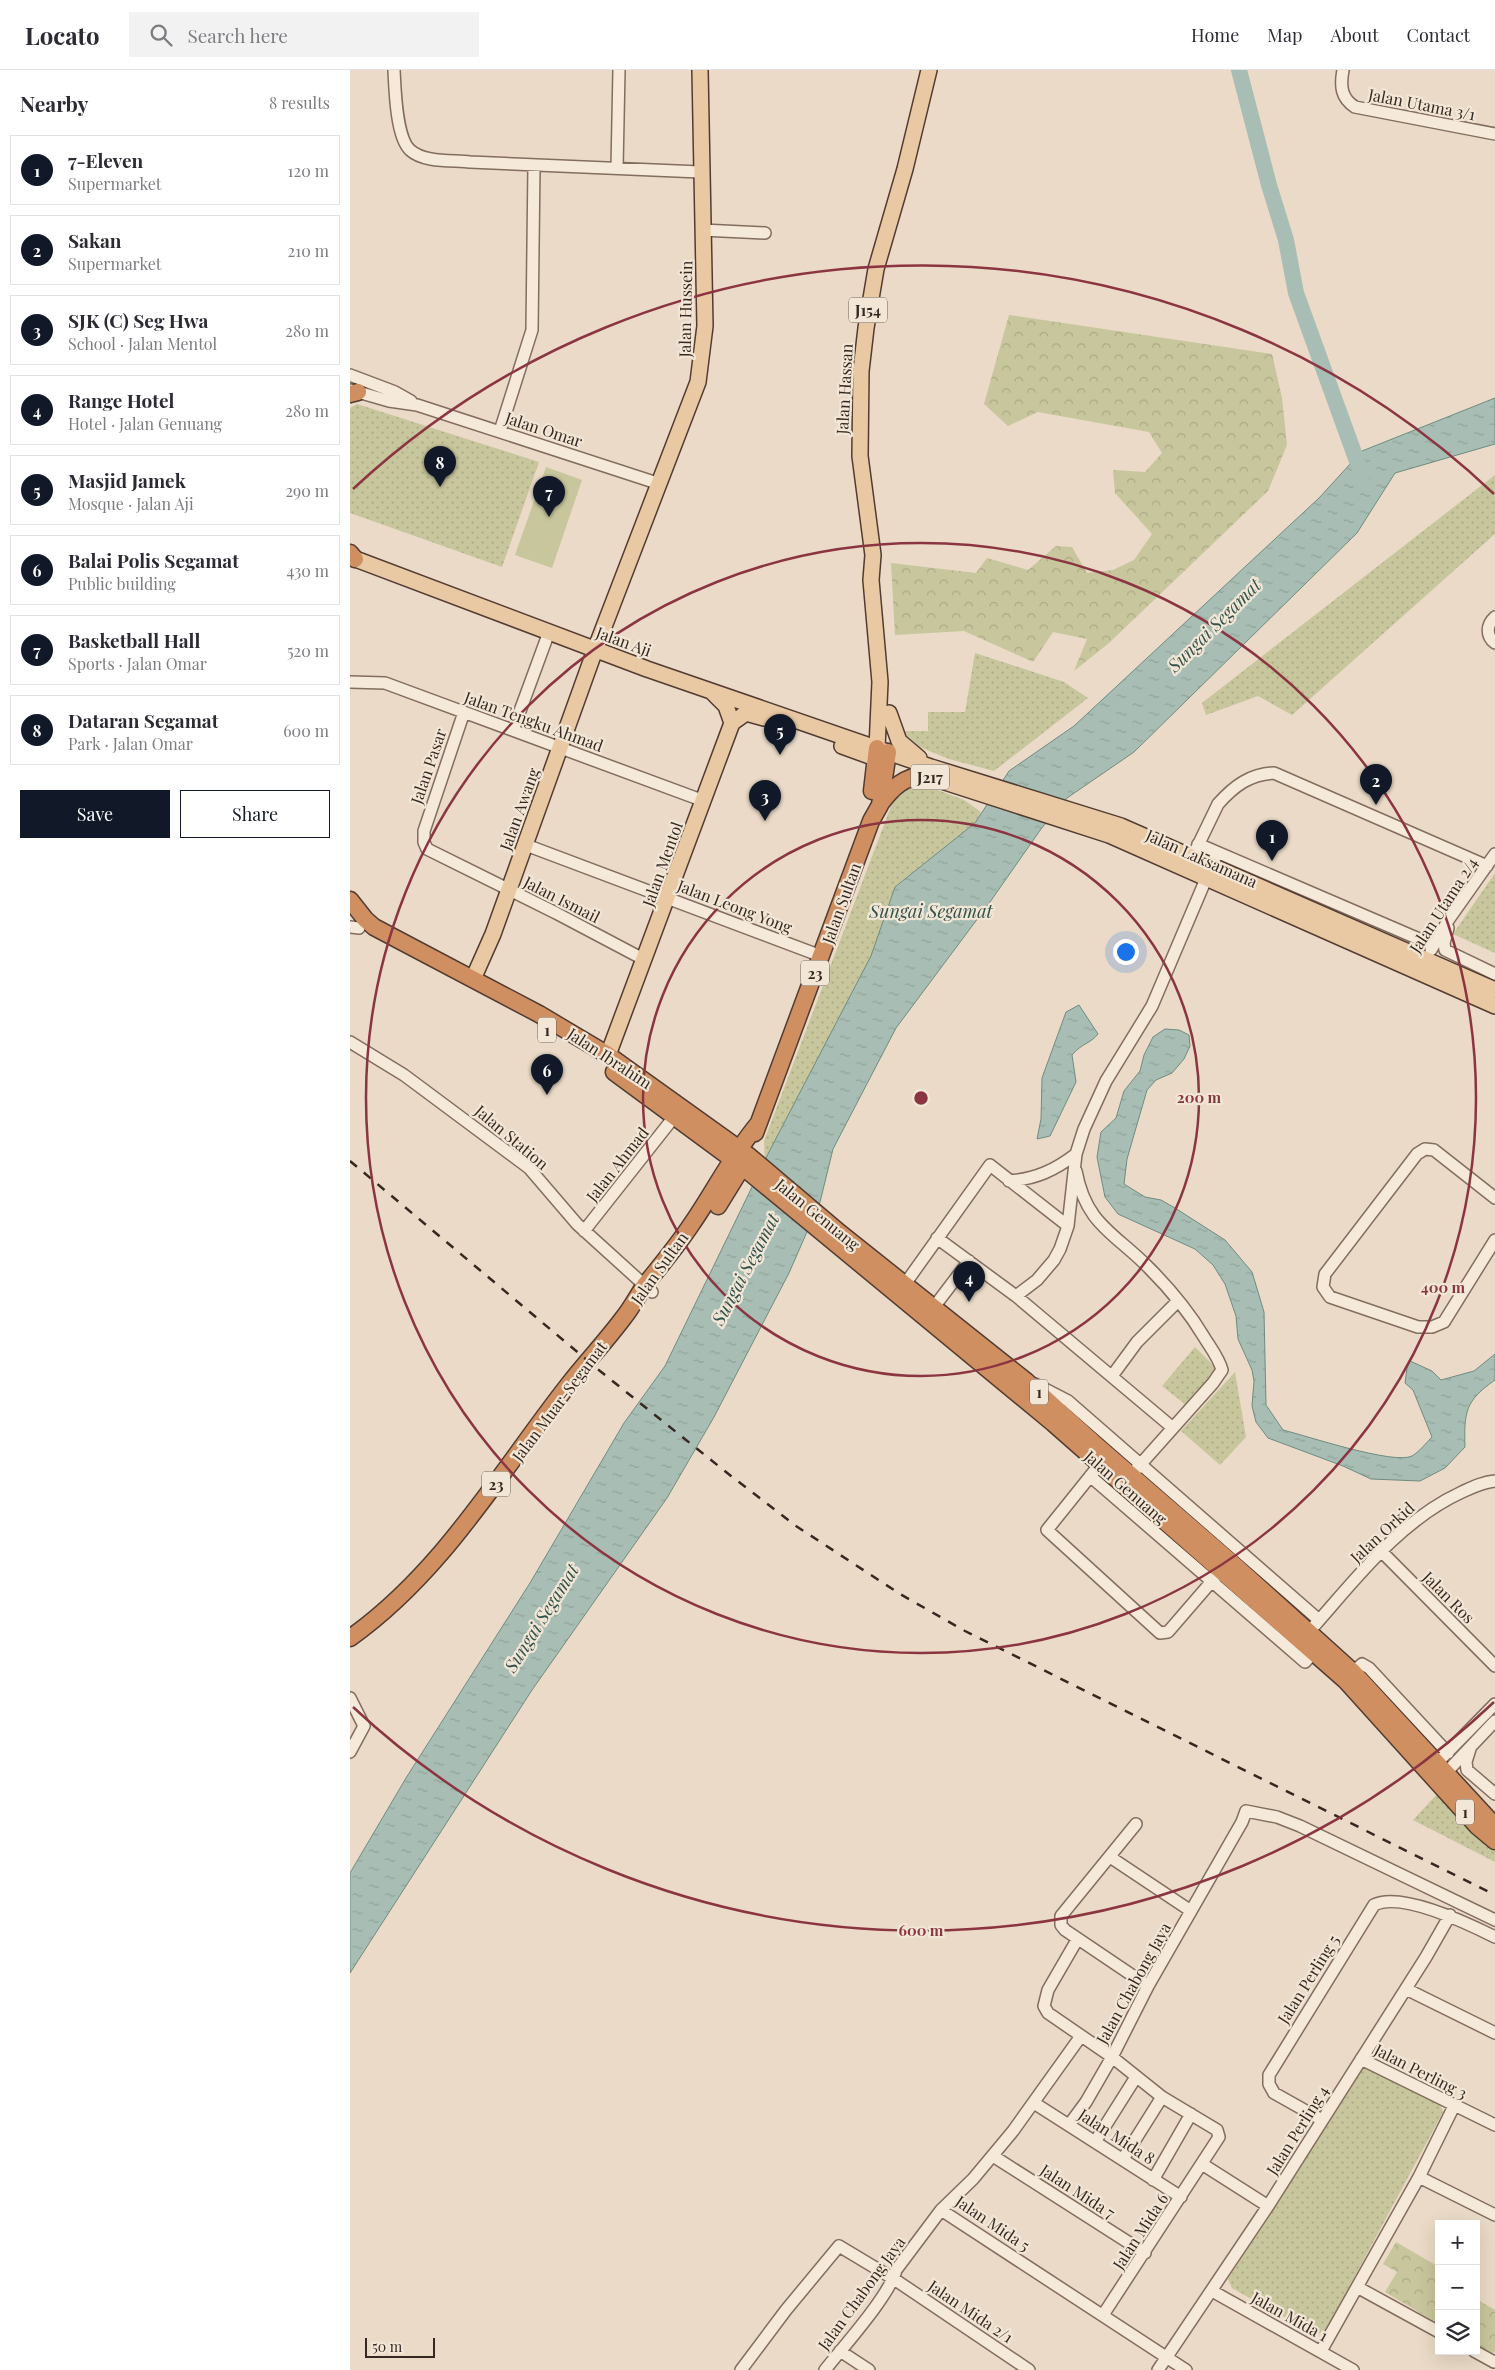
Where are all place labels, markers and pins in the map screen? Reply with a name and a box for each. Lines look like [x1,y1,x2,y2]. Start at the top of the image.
pin: 8 [424,446,456,487]
pin: 7 [533,476,565,517]
pin: 5 [764,714,796,755]
pin: 2 [1360,764,1392,805]
pin: 3 [749,780,781,821]
pin: 1 [1256,820,1288,861]
pin: 6 [531,1054,563,1095]
centre of rings [912,1089,930,1107]
pin: 4 [953,1261,985,1302]

